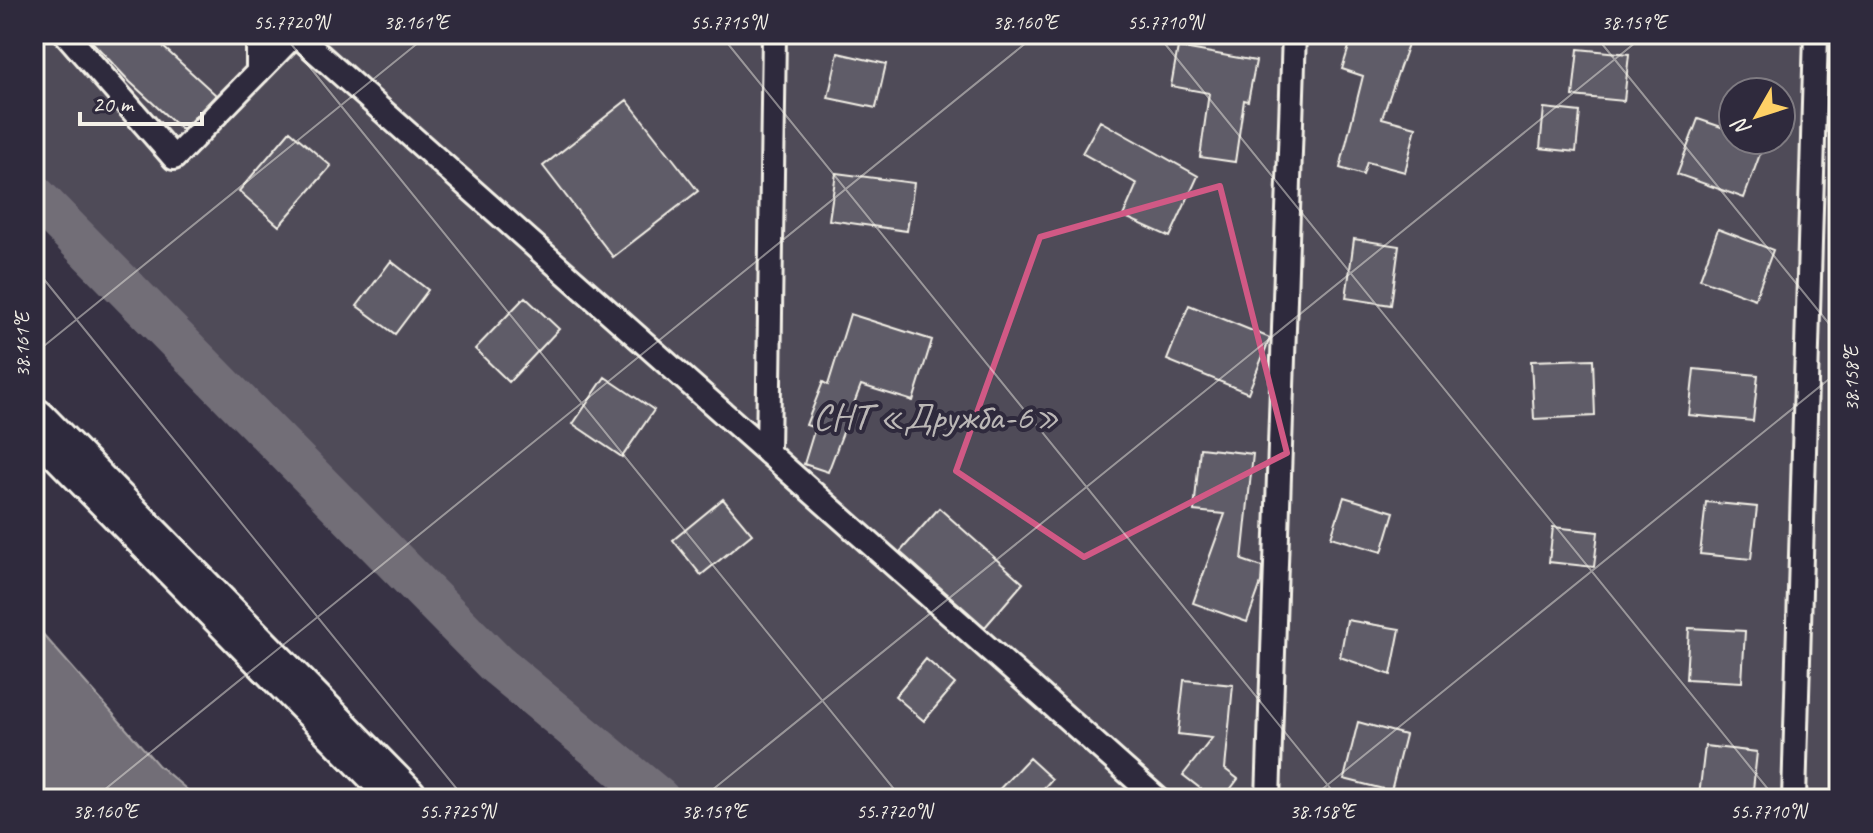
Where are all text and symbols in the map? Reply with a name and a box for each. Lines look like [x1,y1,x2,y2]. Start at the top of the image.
text: 55.7720°N [253,10,332,35]
text: 38.161°E [383,10,451,35]
text: 55.7715°N [690,10,769,35]
text: 38.160°E [992,10,1060,35]
text: 55.7710°N [1127,10,1206,35]
text: 38.159°E [1601,10,1669,35]
scale bar [80,76,202,126]
north arrow [1717,76,1797,156]
text: 20 m [92,89,135,119]
text: N [1725,111,1757,142]
text: 38.161°E [10,310,35,378]
text: 38.158°E [1839,344,1864,412]
park label: СНТ «Дружба-6» [813,393,1059,440]
text: 38.160°E [72,799,140,824]
text: 55.7725°N [419,799,498,824]
text: 38.159°E [681,799,749,824]
text: 55.7720°N [856,799,935,824]
text: 38.158°E [1289,799,1357,824]
text: 55.7710°N [1730,799,1809,824]

